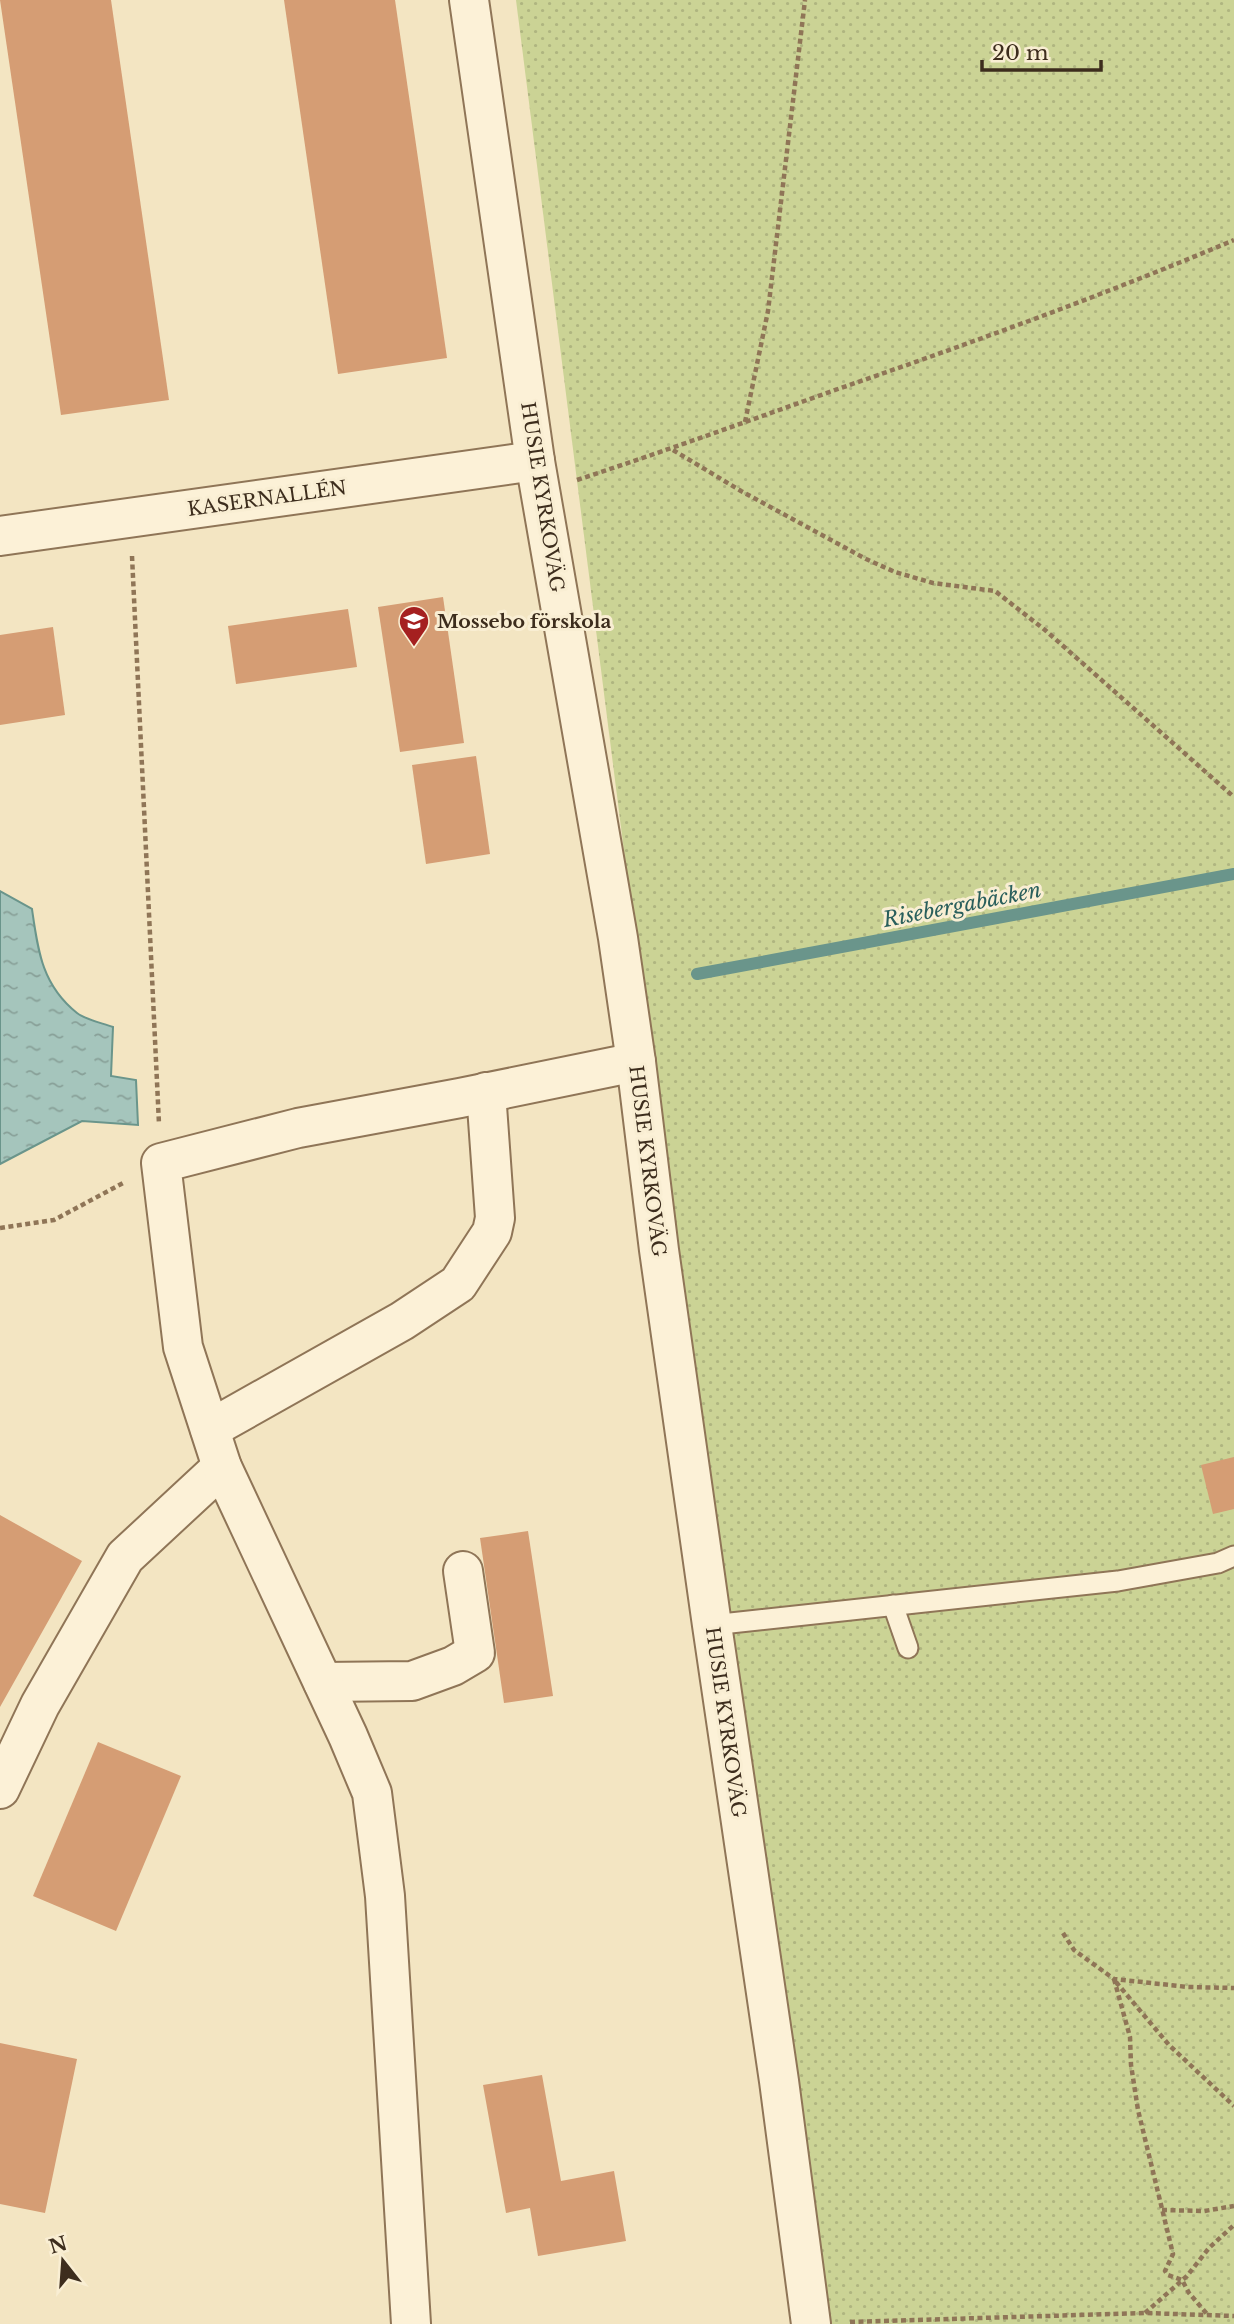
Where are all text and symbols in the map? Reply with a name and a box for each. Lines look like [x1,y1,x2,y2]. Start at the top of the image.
scale bar [982,28,1101,72]
text: 20 m [992,40,1049,66]
street label: HUSIE KYRKOVÄG [516,400,569,594]
street label: KASERNALLÉN [186,476,348,521]
school or university icon: Mossebo förskola [397,604,431,648]
place label: Mossebo förskola [437,610,611,633]
water label: Risebergabäcken [880,877,1043,933]
street label: HUSIE KYRKOVÄG [624,1064,671,1258]
street label: HUSIE KYRKOVÄG [701,1625,750,1819]
north arrow [28,2226,98,2296]
text: N [46,2232,70,2259]

